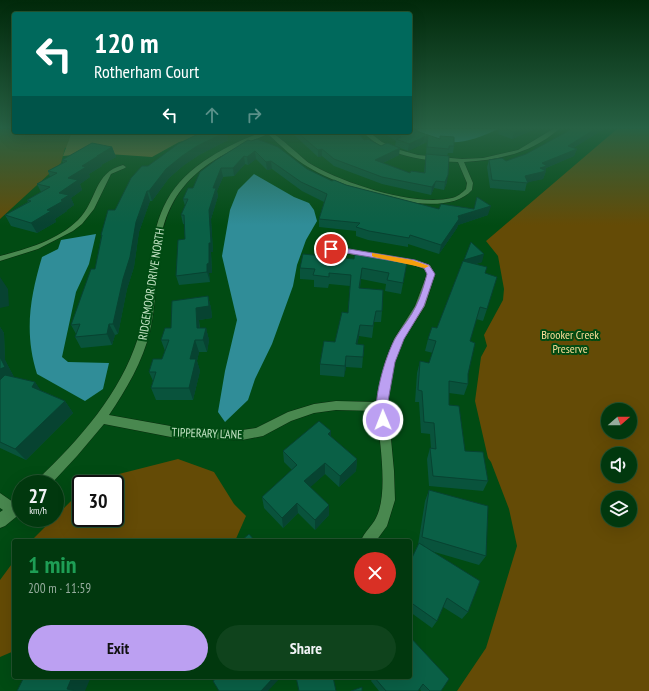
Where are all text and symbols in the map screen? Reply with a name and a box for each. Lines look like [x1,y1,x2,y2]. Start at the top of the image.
text: 120 m [94,24,158,61]
icon: left [28,28,80,80]
text: Rotherham Court [94,60,199,83]
icon: left [159,104,181,126]
icon: ahead [201,104,223,126]
icon: right [243,104,265,126]
street label: RIDGEMOOR DRIVE NORTH [135,227,167,341]
pin [314,232,348,266]
icon: arrive [320,238,342,260]
park label: Brooker Creek Preserve [541,327,599,356]
position arrow [362,399,404,441]
north arrow [601,403,637,439]
map controls [601,403,637,527]
street label: TIPPERARY LANE [171,424,243,442]
button: sound [601,447,637,483]
speed limit sign: 30 [72,475,124,527]
text: 27 [28,483,48,509]
button: layers [601,491,637,527]
text: km/h [29,504,47,517]
text: 1 min [28,549,76,580]
button: close [354,552,396,594]
text: 200 m · 11:59 [28,580,91,597]
button: Exit [28,625,208,671]
button: Share [216,625,396,671]

